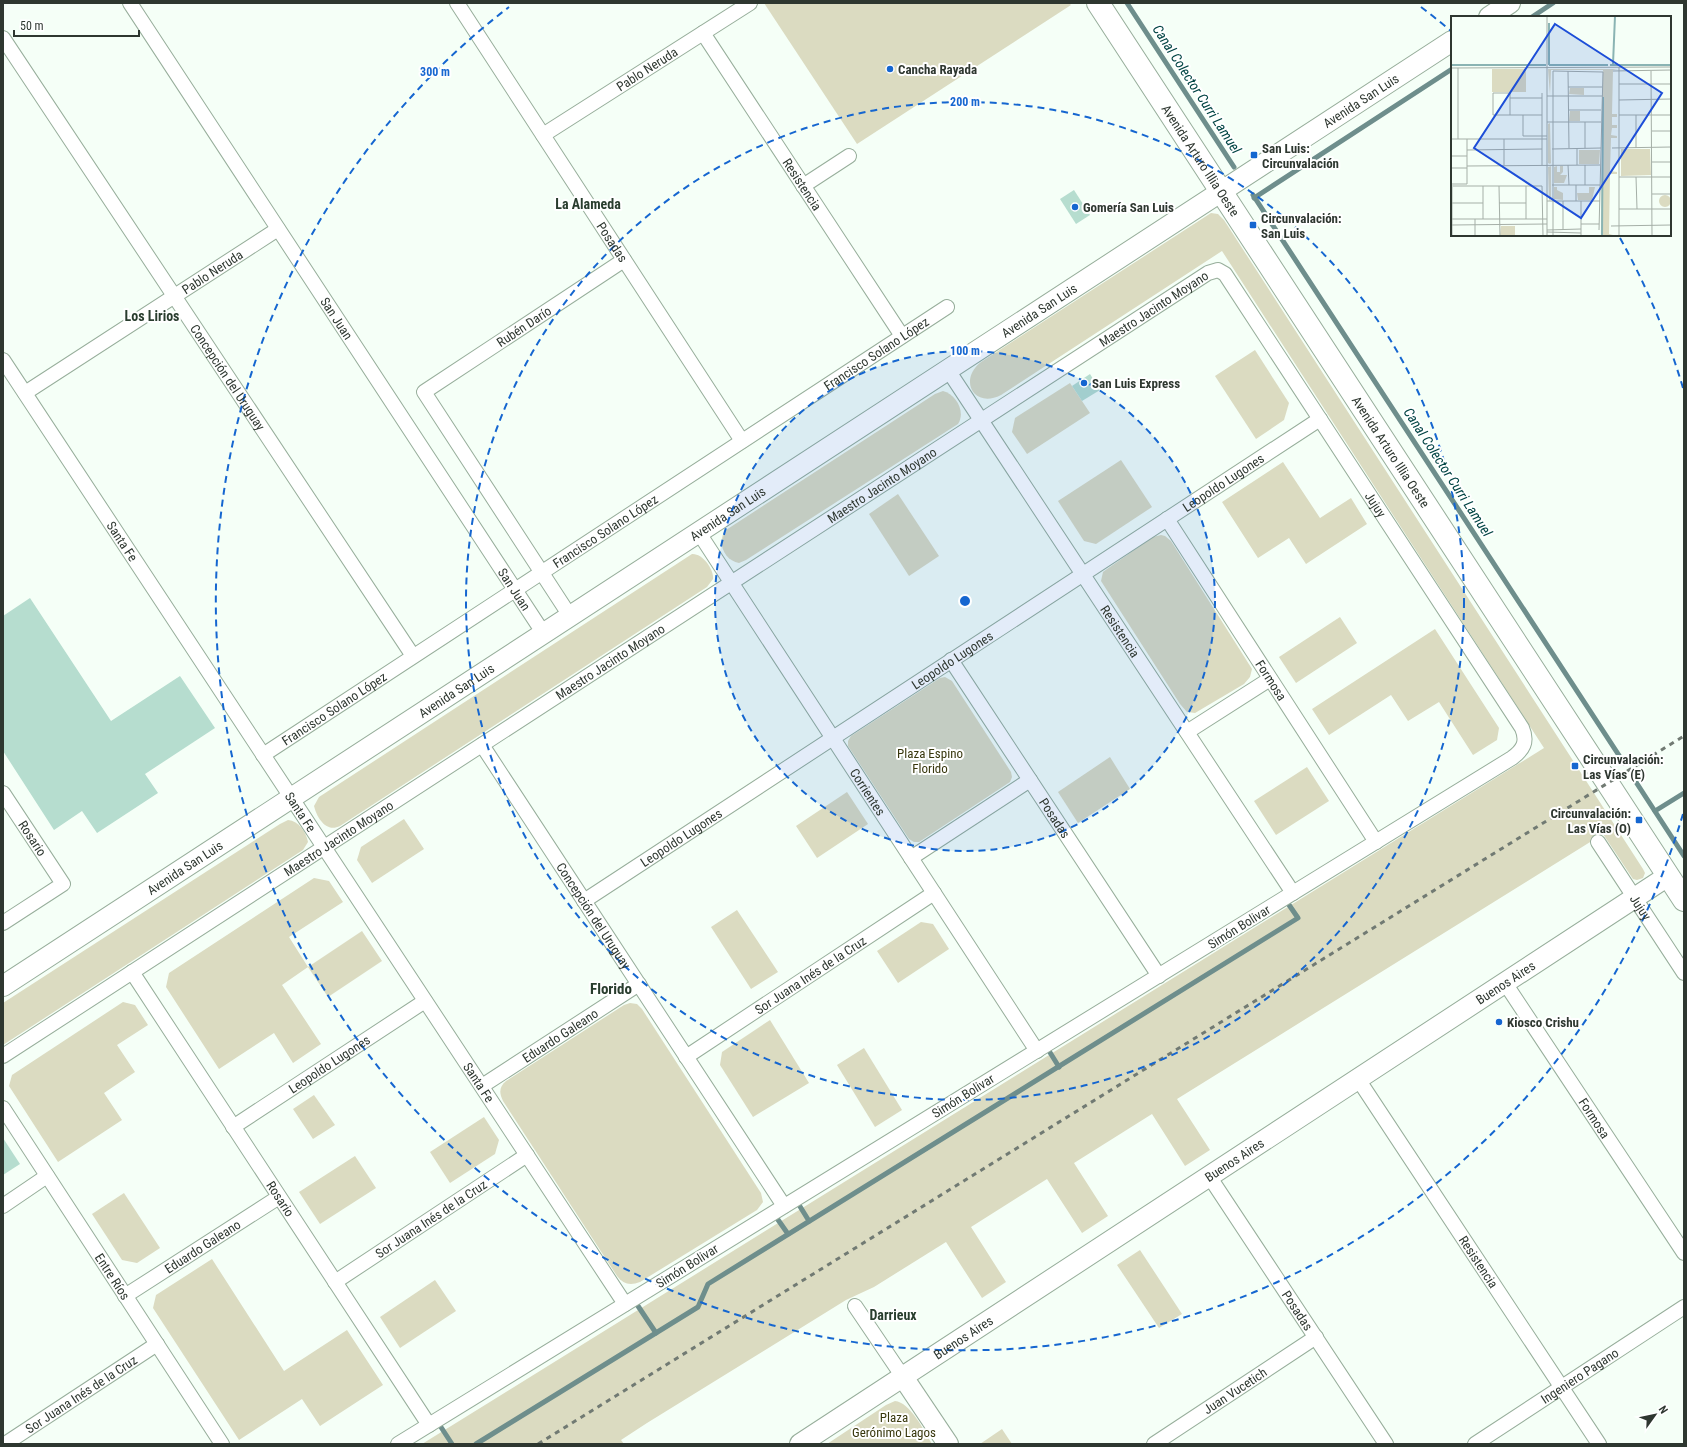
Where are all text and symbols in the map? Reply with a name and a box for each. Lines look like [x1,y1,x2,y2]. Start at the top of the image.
scale bar [14,12,139,38]
inset map [1451,16,1671,236]
text: 50 m [20,19,44,33]
water label: Canal Colector Curri Lamuel [1149,22,1245,157]
street label: Pablo Neruda [613,44,680,94]
place label: Cancha Rayada [898,62,977,77]
marker: Cancha Rayada [885,64,895,74]
text: 300 m [420,65,450,79]
street label: Avenida San Luis [1320,70,1401,131]
text: 200 m [950,95,980,109]
street label: Avenida Arturo Illia Oeste [1159,102,1243,219]
place label: San Luis: Circunvalación [1262,141,1339,171]
marker: San Luis: Circunvalación [1249,150,1259,160]
street label: Resistencia [780,155,825,213]
district label: La Alameda [555,196,621,212]
place label: Gomería San Luis [1083,200,1174,215]
marker: Gomería San Luis [1070,202,1080,212]
place label: Circunvalación: San Luis [1261,211,1342,241]
street label: Posadas [594,219,631,265]
marker: Circunvalación: San Luis [1248,220,1258,230]
street label: Pablo Neruda [179,247,245,297]
street label: Maestro Jacinto Moyano [1096,268,1211,349]
street label: Avenida San Luis [999,280,1080,340]
street label: San Juan [318,294,356,342]
street label: Rubén Darío [494,303,554,350]
district label: Los Lirios [125,308,179,324]
street label: Francisco Solano López [821,314,932,393]
street label: Concepción del Uruguay [187,321,269,433]
text: 100 m [950,344,980,358]
place label: San Luis Express [1092,376,1180,391]
marker: San Luis Express [1079,378,1089,388]
street label: Avenida Arturo Illia Oeste [1349,393,1433,510]
water label: Canal Colector Curri Lamuel [1400,405,1496,540]
street label: Maestro Jacinto Moyano [824,444,939,526]
street label: Leopoldo Lugones [1180,450,1267,515]
street label: Avenida San Luis [687,483,768,544]
street label: Jujuy [1362,489,1390,520]
street label: Francisco Solano López [550,491,661,571]
street label: Santa Fe [104,518,141,564]
street label: San Juan [495,565,534,613]
centre of rings [958,594,972,608]
street label: Resistencia [1098,602,1143,660]
street label: Maestro Jacinto Moyano [553,621,667,702]
street label: Leopoldo Lugones [909,628,996,692]
street label: Formosa [1253,657,1290,703]
street label: Avenida San Luis [416,660,497,721]
street label: Francisco Solano López [279,669,390,748]
park label: Plaza Espino Florido [897,746,963,776]
place label: Circunvalación: Las Vías (E) [1583,752,1664,782]
marker: Circunvalación: Las Vías (E) [1570,761,1580,771]
street label: Corrientes [847,765,889,818]
street label: Santa Fe [282,789,319,834]
street label: Posadas [1036,795,1073,841]
street label: Maestro Jacinto Moyano [281,797,396,879]
street label: Leopoldo Lugones [638,805,725,870]
place label: Circunvalación: Las Vías (O) [1550,806,1631,836]
marker: Circunvalación: Las Vías (O) [1634,815,1644,825]
street label: Rosario [16,818,50,859]
street label: Avenida San Luis [144,837,225,898]
street label: Concepción del Uruguay [554,860,634,972]
street label: Jujuy [1627,892,1655,923]
street label: Simón Bolivar [1205,902,1273,952]
street label: Sor Juana Inés de la Cruz [752,932,869,1017]
street label: Buenos Aires [1473,958,1538,1007]
district label: Florido [590,980,632,998]
street label: Eduardo Galeano [519,1005,601,1065]
place label: Kiosco Crishu [1507,1015,1579,1030]
marker: Kiosco Crishu [1494,1017,1504,1027]
street label: Leopoldo Lugones [286,1032,373,1096]
street label: Santa Fe [460,1060,497,1105]
street label: Simón Bolivar [929,1071,997,1121]
street label: Formosa [1576,1095,1613,1141]
street label: Buenos Aires [1202,1135,1267,1185]
street label: Sor Juana Inés de la Cruz [372,1176,490,1261]
street label: Rosario [264,1178,298,1219]
street label: Eduardo Galeano [162,1216,243,1276]
street label: Resistencia [1456,1233,1501,1291]
street label: Simón Bolivar [653,1241,721,1291]
street label: Entre Ríos [92,1251,133,1302]
street label: Posadas [1279,1288,1316,1333]
district label: Darrieux [869,1307,917,1323]
street label: Buenos Aires [931,1312,996,1362]
street label: Ingeniero Pagano [1538,1345,1621,1406]
street label: Sor Juana Inés de la Cruz [23,1352,140,1436]
street label: Juan Vucetich [1200,1364,1269,1417]
north arrow [1635,1395,1675,1435]
text: N [1656,1403,1670,1416]
park label: Plaza Gerónimo Lagos [852,1410,936,1440]

